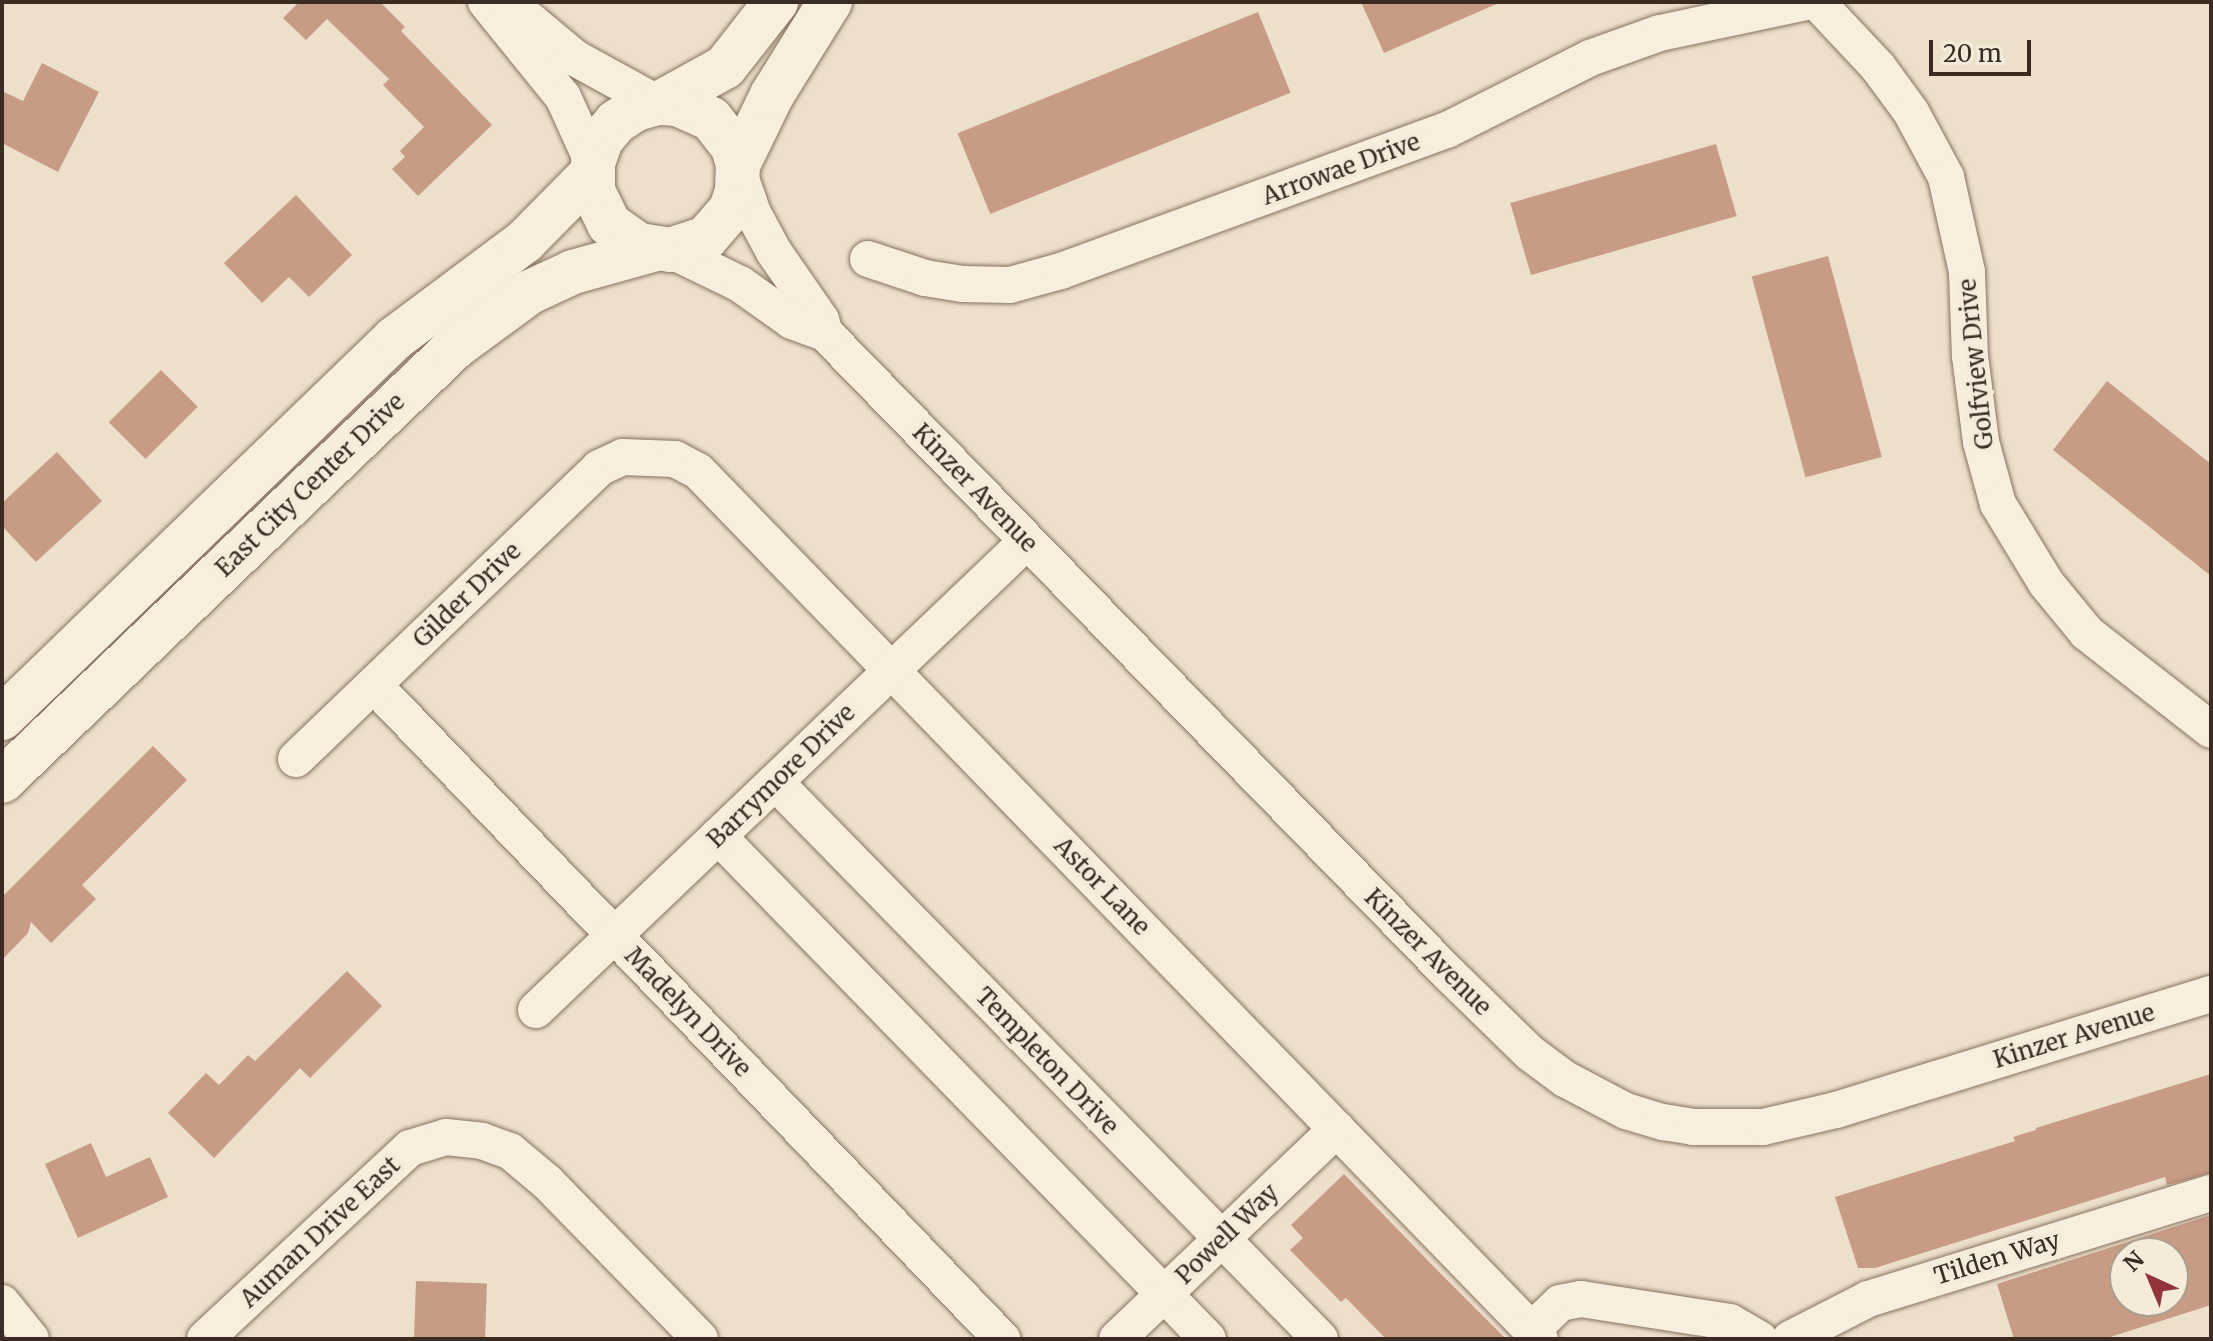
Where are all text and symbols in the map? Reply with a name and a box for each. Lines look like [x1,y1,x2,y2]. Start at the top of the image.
scale bar [1933,24,2035,74]
text: 20 m [1943,38,2002,69]
street label: Arrowae Drive [1258,127,1424,211]
street label: Golfview Drive [1953,277,1999,451]
street label: East City Center Drive [210,387,410,583]
street label: Kinzer Avenue [907,418,1043,558]
street label: Gilder Drive [407,537,527,653]
street label: Barrymore Drive [701,698,861,854]
street label: Astor Lane [1048,831,1156,941]
street label: Kinzer Avenue [1359,883,1497,1021]
street label: Madelyn Drive [619,941,757,1083]
street label: Templeton Drive [970,982,1124,1140]
street label: Kinzer Avenue [1990,998,2158,1074]
street label: Auman Drive East [234,1151,406,1313]
street label: Powell Way [1170,1178,1284,1290]
street label: Tilden Way [1931,1225,2063,1291]
north arrow [2109,1237,2189,1317]
text: N [2118,1245,2150,1277]

